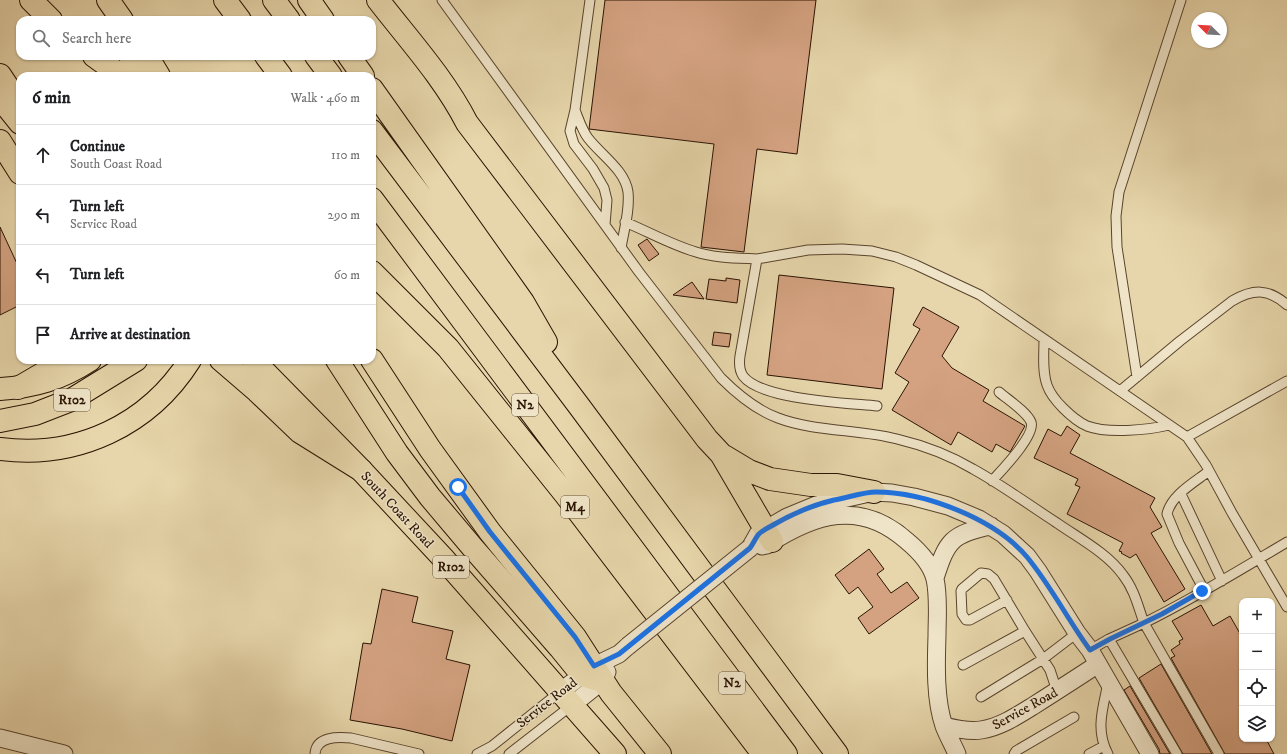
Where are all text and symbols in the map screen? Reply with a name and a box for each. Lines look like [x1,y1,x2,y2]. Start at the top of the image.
north arrow [1191,12,1227,48]
search box [16,16,376,60]
icon: search [30,27,52,49]
text: Search here [62,29,131,48]
text: 6 min [32,87,71,109]
text: Walk · 460 m [290,90,360,106]
text: Continue [70,137,125,156]
icon: ahead [32,144,54,166]
text: 110 m [331,147,360,163]
text: South Coast Road [70,156,162,172]
text: Turn left [70,197,124,216]
icon: left [32,204,54,226]
text: 290 m [328,207,360,223]
text: Service Road [70,216,137,232]
icon: left [32,264,54,286]
text: Turn left [70,265,124,284]
text: 60 m [334,267,360,283]
icon: arrive [32,324,54,346]
text: Arrive at destination [70,325,190,344]
road number: R102 [54,389,90,411]
road number: N2 [512,394,538,416]
street label: South Coast Road [357,468,437,552]
route start [449,478,467,496]
road number: M4 [561,496,589,518]
road number: R102 [433,556,469,578]
route end [1193,582,1211,600]
map controls [1239,598,1275,742]
button: + [1239,598,1275,634]
button: − [1239,634,1275,670]
button: locate [1239,670,1275,706]
road number: N2 [719,672,745,694]
street label: Service Road [513,674,581,732]
street label: Service Road [989,684,1061,734]
button: layers [1239,706,1275,742]

